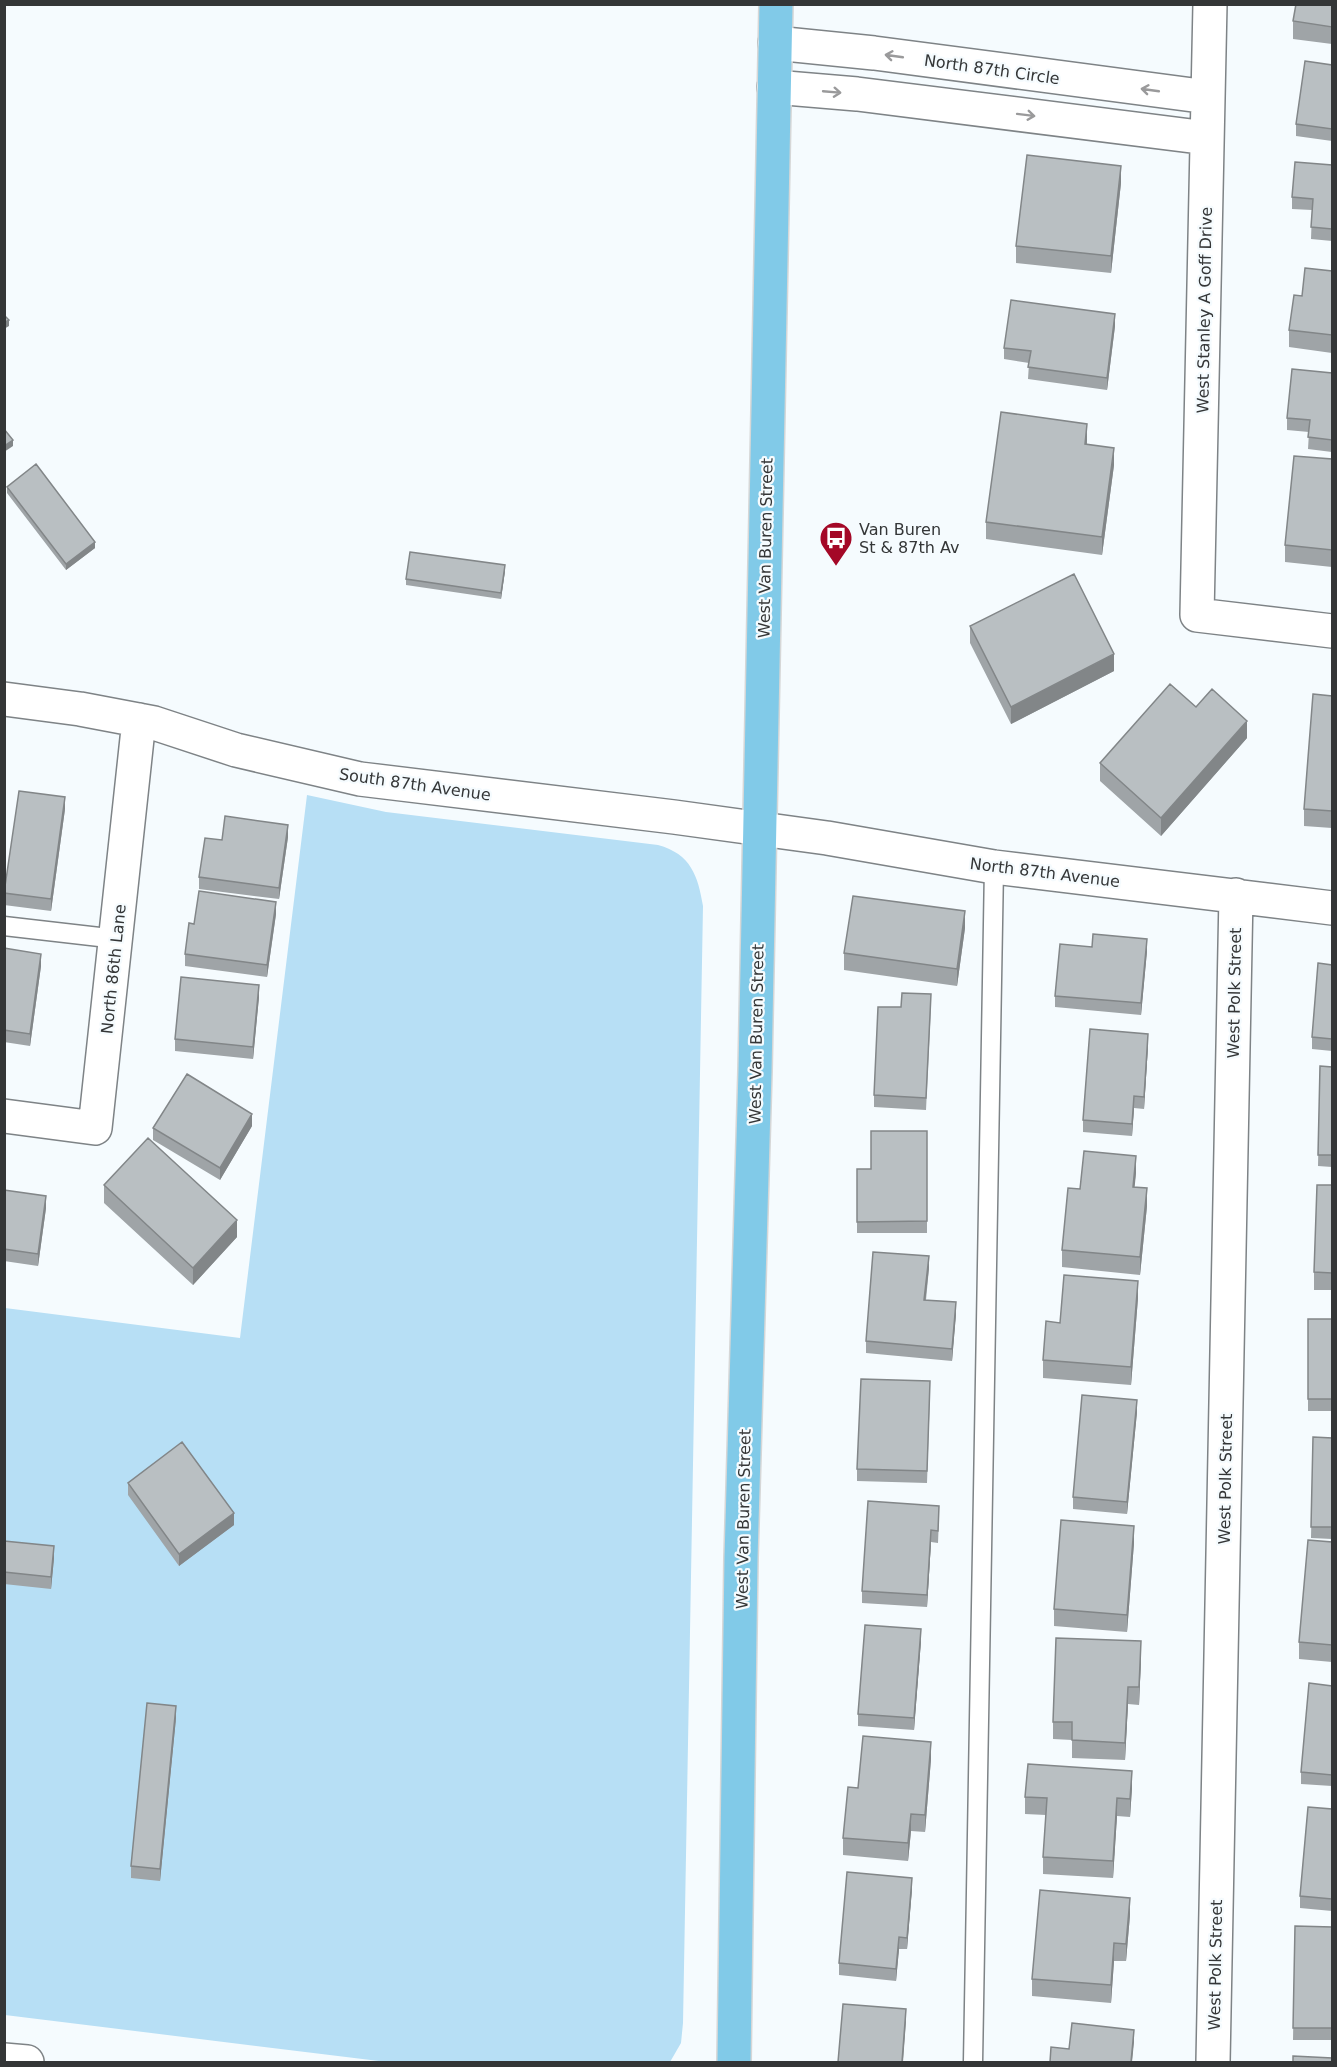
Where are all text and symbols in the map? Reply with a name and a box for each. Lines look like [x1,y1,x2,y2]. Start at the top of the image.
one-way arrow [885,50,905,61]
street label: North 87th Circle [923,51,1061,88]
one-way arrow [1141,84,1161,95]
one-way arrow [822,87,841,98]
one-way arrow [1015,110,1035,121]
street label: West Stanley A Goff Drive [1193,207,1216,413]
street label: West Van Buren Street [754,458,777,638]
bus stop icon: Van Buren St & 87th Av [818,520,854,567]
place label: Van Buren St & 87th Av [859,520,959,557]
street label: South 87th Avenue [338,764,492,805]
street label: North 87th Avenue [969,854,1121,891]
street label: North 86th Lane [97,903,130,1035]
street label: West Polk Street [1224,928,1245,1059]
street label: West Van Buren Street [745,944,768,1124]
street label: West Polk Street [1215,1414,1236,1545]
street label: West Van Buren Street [732,1429,755,1609]
street label: West Polk Street [1205,1900,1226,2031]

